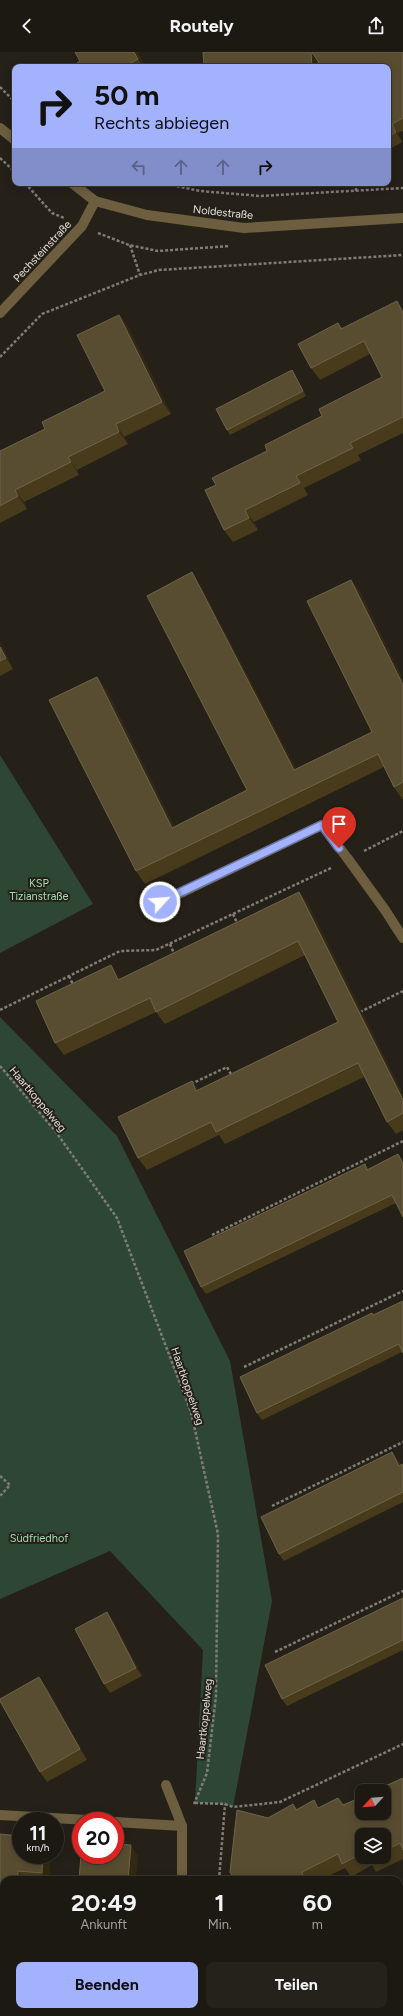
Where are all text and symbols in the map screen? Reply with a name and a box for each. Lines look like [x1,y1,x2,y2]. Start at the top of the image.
icon: back [16,15,38,37]
text: Routely [169,15,234,37]
icon: share [365,15,387,37]
text: 50 m [94,78,160,112]
icon: right [28,80,80,132]
text: Rechts abbiegen [94,112,229,134]
icon: left [128,156,150,178]
icon: ahead [170,156,192,178]
icon: ahead [212,156,234,178]
icon: right [254,156,276,178]
street label: Noldestraße [192,203,254,222]
street label: Pechsteinstraße [11,218,74,285]
pin [322,807,356,848]
icon: arrive [328,813,350,835]
park label: KSP Tizianstraße [9,877,69,903]
position arrow [139,881,181,923]
street label: Haartkoppelweg [6,1064,69,1135]
street label: Haartkoppelweg [168,1346,207,1427]
park label: Südfriedhof [10,1532,69,1545]
street label: Haartkoppelweg [194,1678,215,1760]
north arrow [355,1784,391,1820]
map controls [355,1784,391,1864]
speed limit sign: 20 [72,1812,124,1864]
text: 11 [30,1821,46,1845]
button: layers [355,1828,391,1864]
text: km/h [27,1841,49,1854]
text: 20:49 [71,1888,137,1917]
text: 1 [215,1888,225,1917]
text: 60 [303,1888,332,1917]
text: Ankunft [81,1917,127,1932]
text: Min. [208,1917,232,1932]
text: m [312,1917,323,1932]
button: Beenden [16,1962,198,2008]
button: Teilen [206,1962,387,2008]

